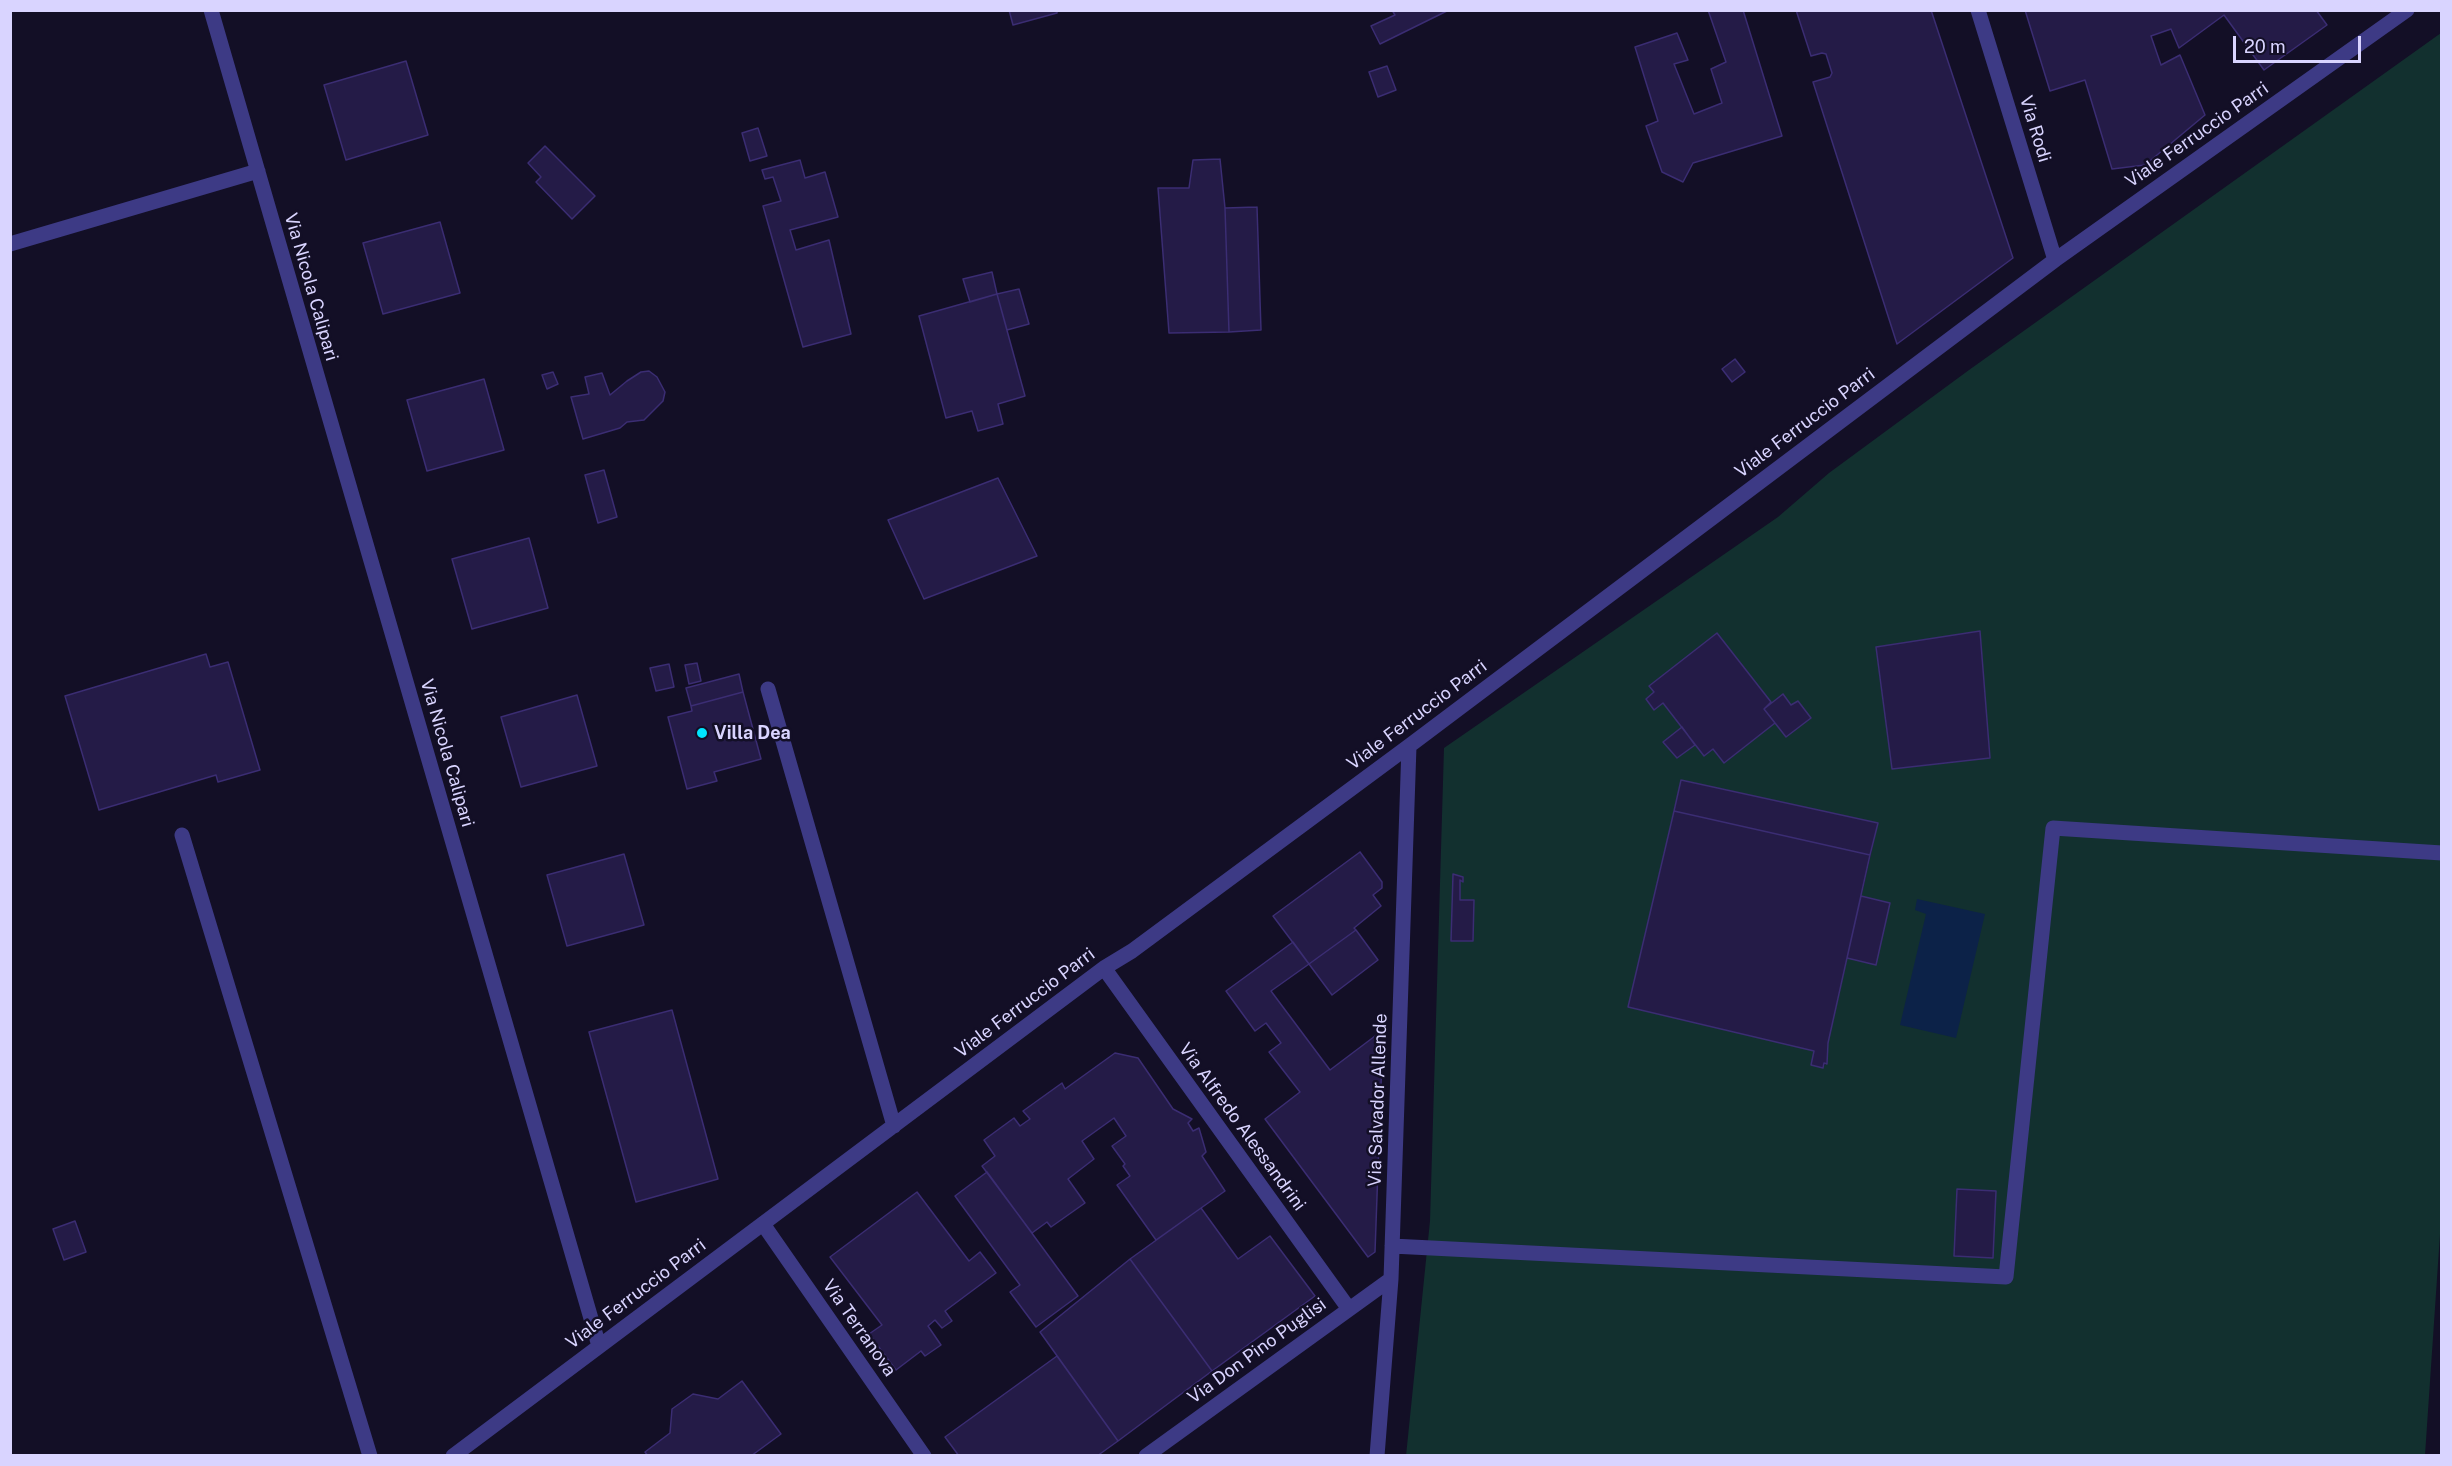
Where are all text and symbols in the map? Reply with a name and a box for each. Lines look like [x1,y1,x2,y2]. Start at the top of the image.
scale bar [2236,24,2364,62]
text: 20 m [2244,36,2286,57]
street label: Viale Ferruccio Parri [2121,78,2273,192]
street label: Via Rodi [2015,93,2055,165]
street label: Via Nicola Calipari [280,211,342,363]
street label: Viale Ferruccio Parri [1731,363,1879,483]
street label: Viale Ferruccio Parri [1343,655,1491,775]
street label: Via Nicola Calipari [416,677,478,829]
place label: Villa Dea [714,722,791,744]
marker: Villa Dea [695,726,709,740]
street label: Viale Ferruccio Parri [951,943,1099,1063]
street label: Via Salvador Allende [1364,1013,1392,1187]
street label: Via Alfredo Alessandrini [1174,1039,1310,1215]
street label: Viale Ferruccio Parri [562,1234,710,1354]
street label: Via Terranova [818,1275,900,1381]
street label: Via Don Pino Puglisi [1184,1294,1330,1408]

